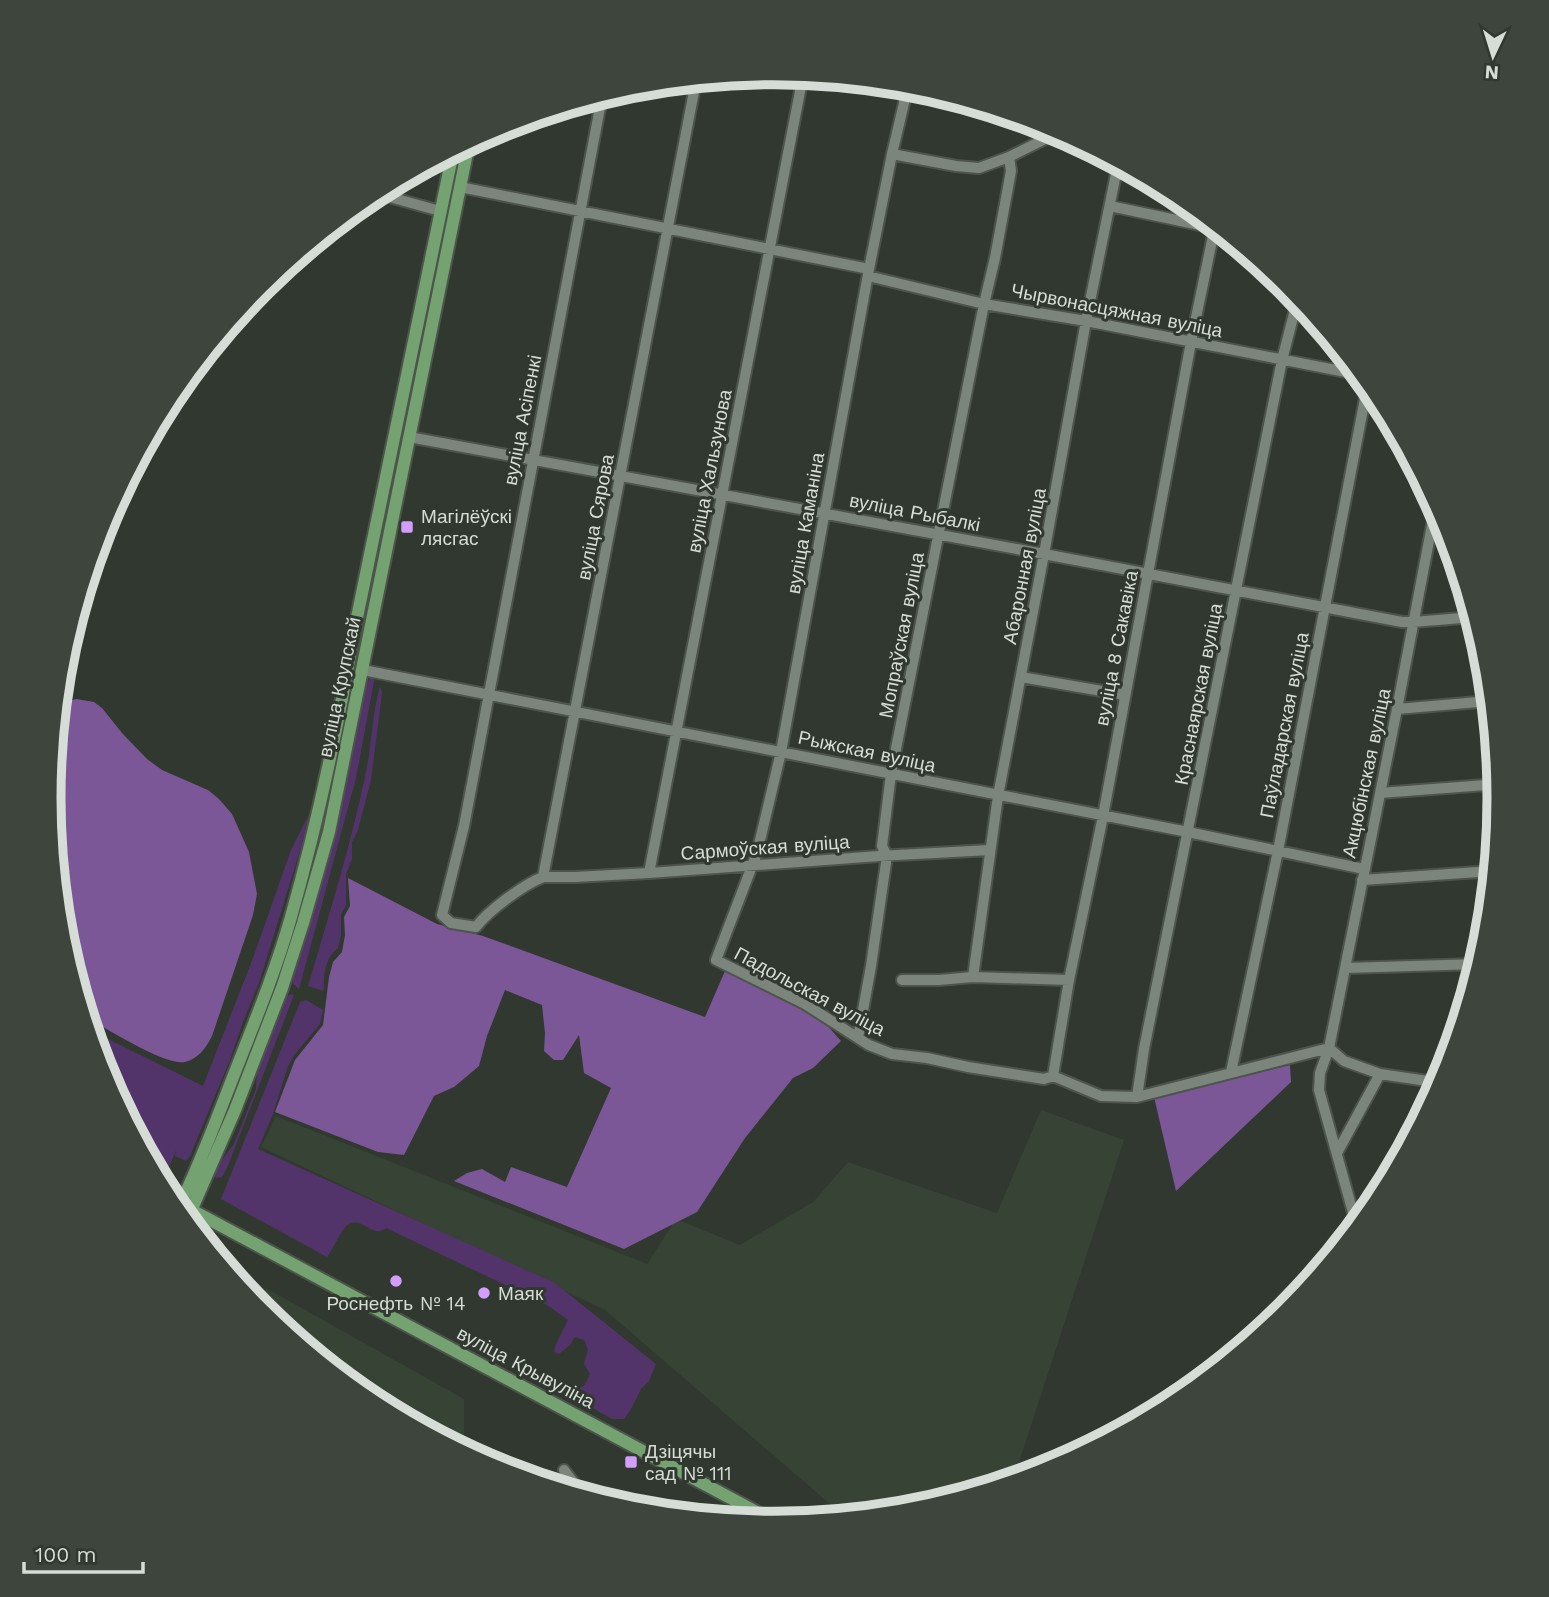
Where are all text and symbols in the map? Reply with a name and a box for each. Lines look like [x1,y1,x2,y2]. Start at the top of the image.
north arrow [1458,21,1528,91]
text: N [1484,60,1500,84]
street label: Чырвонасцяжная вуліца [1009,279,1225,342]
street label: вуліца Асіпенкі [499,353,546,487]
street label: вуліца Хальзунова [682,387,737,555]
street label: вуліца Каманіна [782,450,829,596]
street label: вуліца Сярова [572,452,619,582]
street label: Абаронная вуліца [998,486,1051,646]
street label: вуліца Рыбалкі [847,489,982,536]
place label: Магілёўскі лясгас [421,505,512,550]
marker: Магілёўскі лясгас [399,519,415,535]
street label: Мопраўская вуліца [874,550,929,720]
street label: вуліца 8 Сакавіка [1090,568,1143,728]
street label: Краснаярская вуліца [1170,601,1227,787]
street label: вуліца Крупскай [313,615,366,759]
street label: Паўладарская вуліца [1255,630,1314,820]
street label: Акцюбінская вуліца [1337,686,1396,860]
street label: Рыжская вуліца [796,726,938,777]
street label: Сармоўская вуліца [680,830,851,865]
street label: Падольская вуліца [730,942,890,1041]
marker: Роснефть № 14 [388,1273,404,1289]
place label: Маяк [498,1282,544,1305]
marker: Маяк [476,1285,492,1301]
place label: Роснефть № 14 [326,1292,466,1315]
street label: вуліца Крывуліна [453,1322,599,1414]
place label: Дзіцячы сад № 111 [645,1440,732,1485]
marker: Дзіцячы сад № 111 [623,1454,639,1470]
scale bar [24,1530,144,1574]
text: 100 m [35,1542,97,1567]

